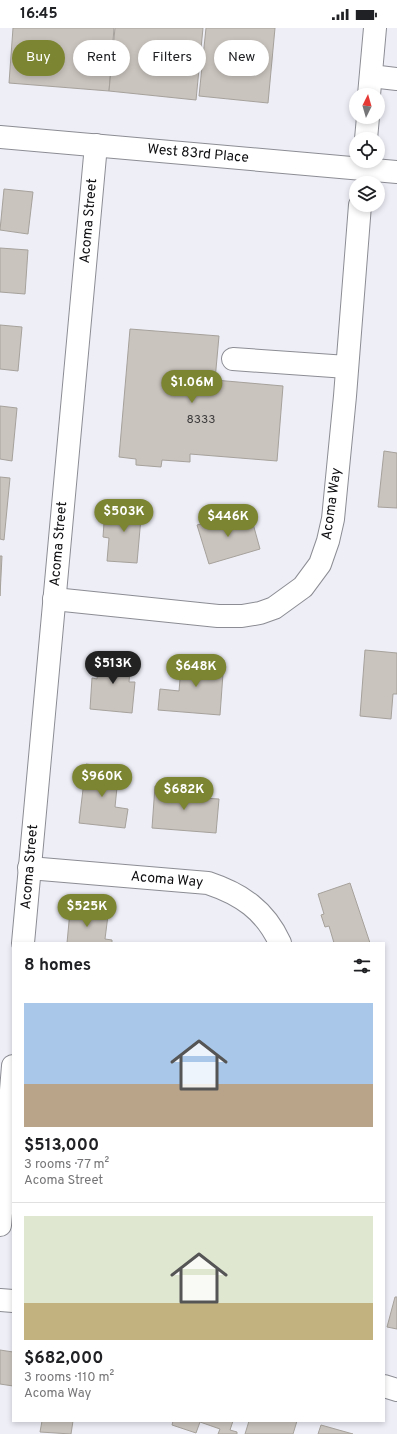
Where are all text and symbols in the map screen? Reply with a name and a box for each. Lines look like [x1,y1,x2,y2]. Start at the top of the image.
text: 16:45 [20,5,58,24]
chip: Buy [12,40,65,76]
chip: Rent [73,40,130,76]
chip: Filters [138,40,206,76]
chip: New [214,40,269,76]
north arrow [349,88,385,124]
map controls [349,88,385,212]
button: locate [349,132,385,168]
street label: West 83rd Place [147,141,249,167]
button: layers [349,176,385,212]
street label: Acoma Street [77,178,101,264]
pin: $1.06M [159,370,225,404]
text: $1.06M [170,375,214,391]
house number: 8333 [186,412,216,428]
street label: Acoma Way [319,467,345,541]
pin: $503K [96,499,152,533]
street label: Acoma Street [47,501,71,587]
text: $503K [103,504,145,520]
pin: $446K [200,504,256,538]
text: $446K [207,509,249,525]
pin: $513K [85,651,141,685]
pin: $648K [168,654,224,688]
text: $513K [94,656,132,672]
text: $648K [175,659,217,675]
pin: $960K [74,764,130,798]
text: $960K [81,769,123,785]
pin: $682K [156,777,212,811]
text: $682K [164,782,204,798]
street label: Acoma Street [18,824,42,910]
street label: Acoma Way [130,868,204,892]
pin: $525K [59,894,115,928]
text: $525K [67,899,107,915]
text: 8 homes [24,955,91,977]
icon: filters [351,955,373,977]
icon: home [163,1029,235,1101]
text: $513,000 [24,1135,99,1157]
text: 3 rooms · 77 m² [24,1157,109,1173]
text: Acoma Street [24,1173,103,1189]
icon: home [163,1242,235,1314]
text: $682,000 [24,1348,103,1370]
text: 3 rooms · 110 m² [24,1370,114,1386]
text: Acoma Way [24,1386,91,1402]

